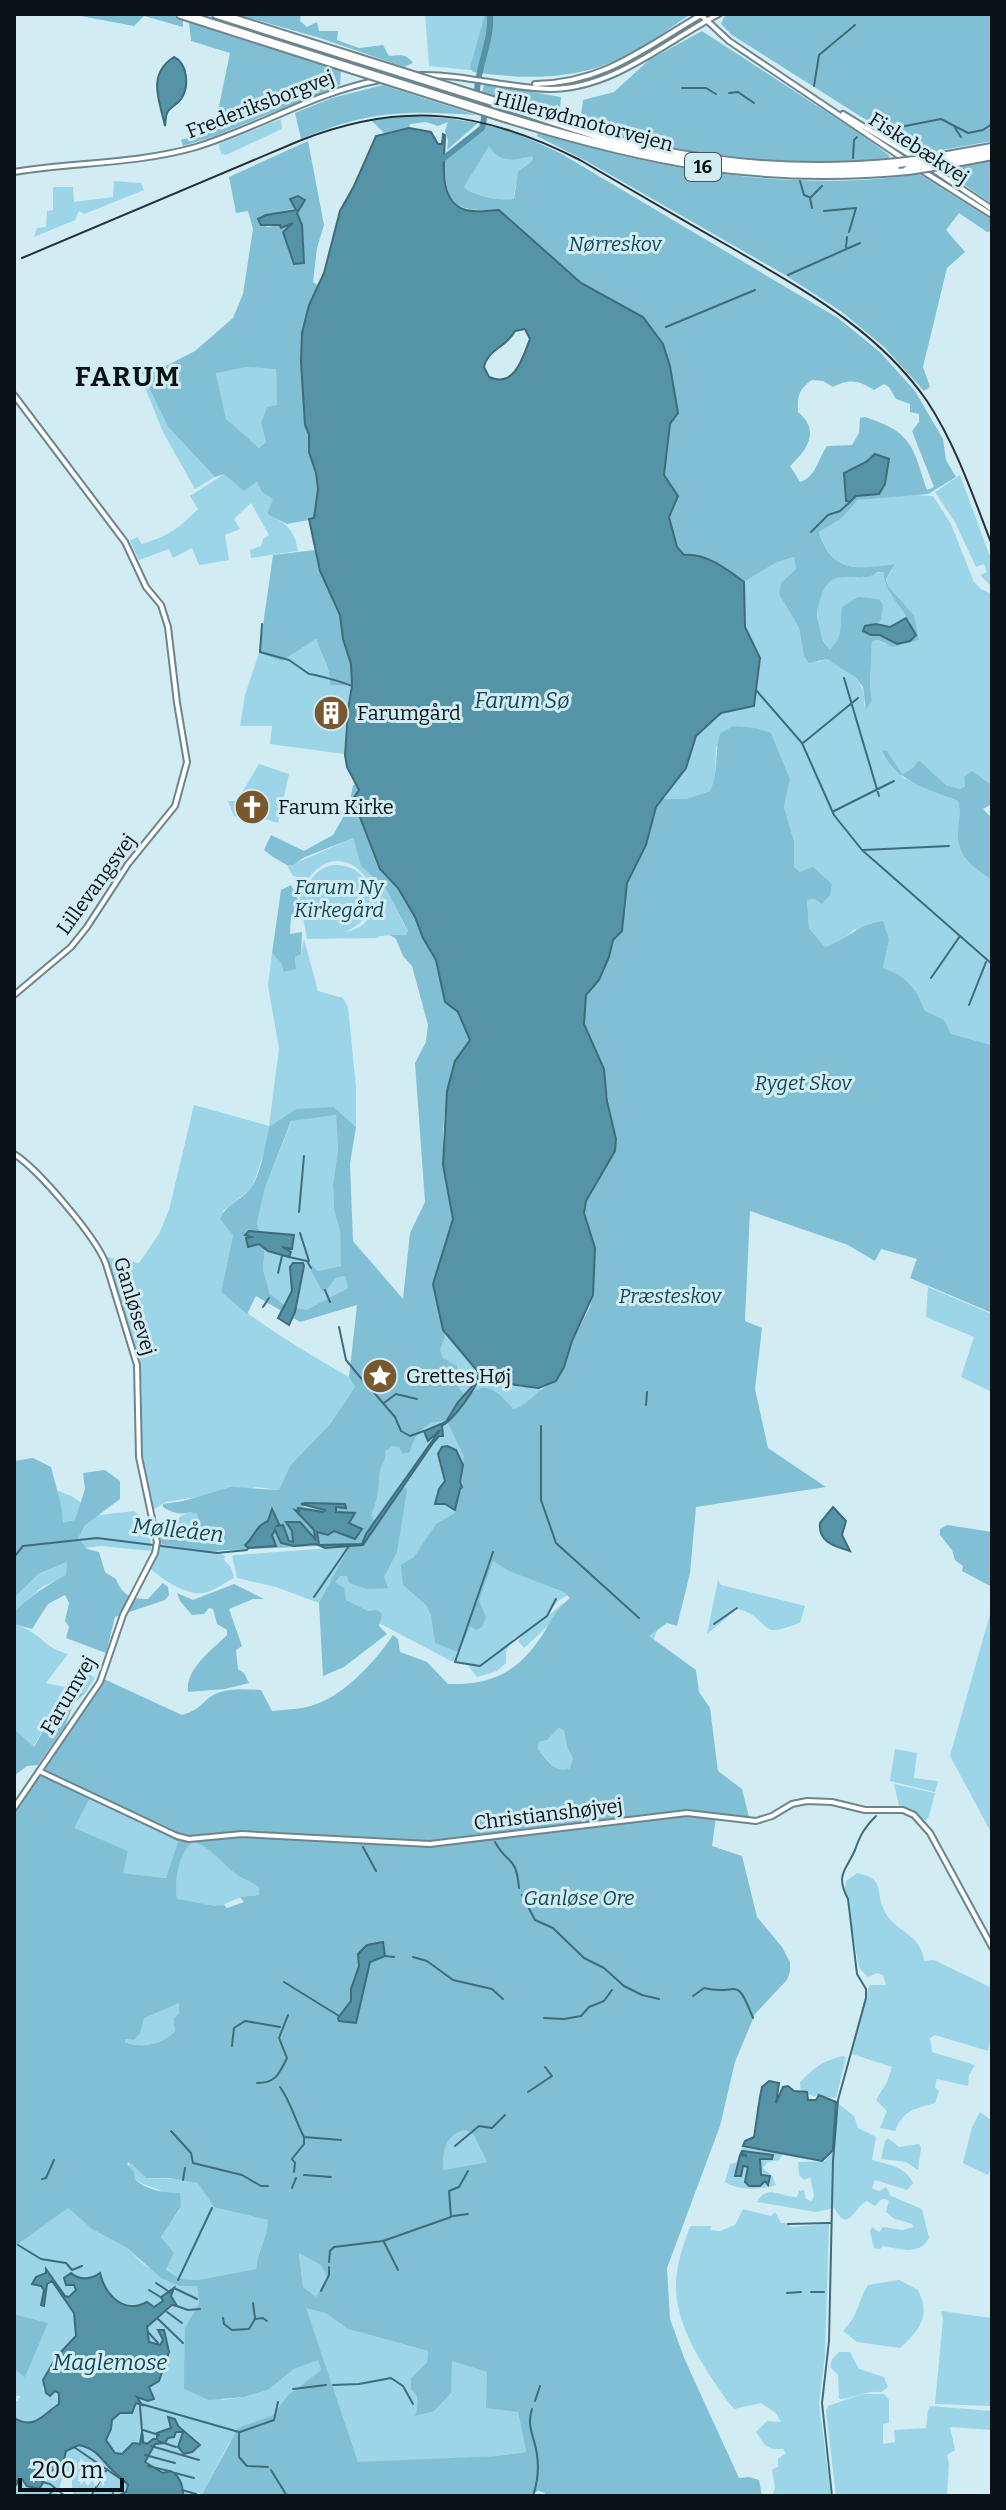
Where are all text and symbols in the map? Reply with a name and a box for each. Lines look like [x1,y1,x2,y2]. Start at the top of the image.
street label: Frederiksborgvej [183,65,338,144]
street label: Hillerødmotorvejen [492,86,676,157]
street label: Fiskebækvej [864,107,973,190]
road number: 16 [685,153,721,181]
park label: Nørreskov [568,232,663,256]
district label: FARUM [75,360,181,393]
water label: Farum Sø [474,687,570,714]
building icon: Farumgård [312,694,350,732]
place label: Farumgård [357,701,461,725]
church icon: Farum Kirke [233,788,271,826]
place label: Farum Kirke [278,795,394,819]
street label: Lillevangsvej [51,829,141,940]
park label: Farum Ny Kirkegård [294,875,385,922]
park label: Ryget Skov [754,1071,853,1095]
street label: Ganløsevej [108,1254,161,1358]
park label: Præsteskov [619,1284,723,1308]
place icon: Grettes Høj [361,1357,399,1395]
place label: Grettes Høj [406,1364,511,1389]
water label: Mølleåen [131,1512,225,1548]
street label: Farumvej [35,1651,102,1739]
street label: Christianshøjvej [472,1793,624,1836]
park label: Ganløse Ore [524,1886,634,1910]
water label: Maglemose [53,2349,167,2376]
scale bar [20,2442,122,2492]
text: 200 m [32,2456,104,2484]

